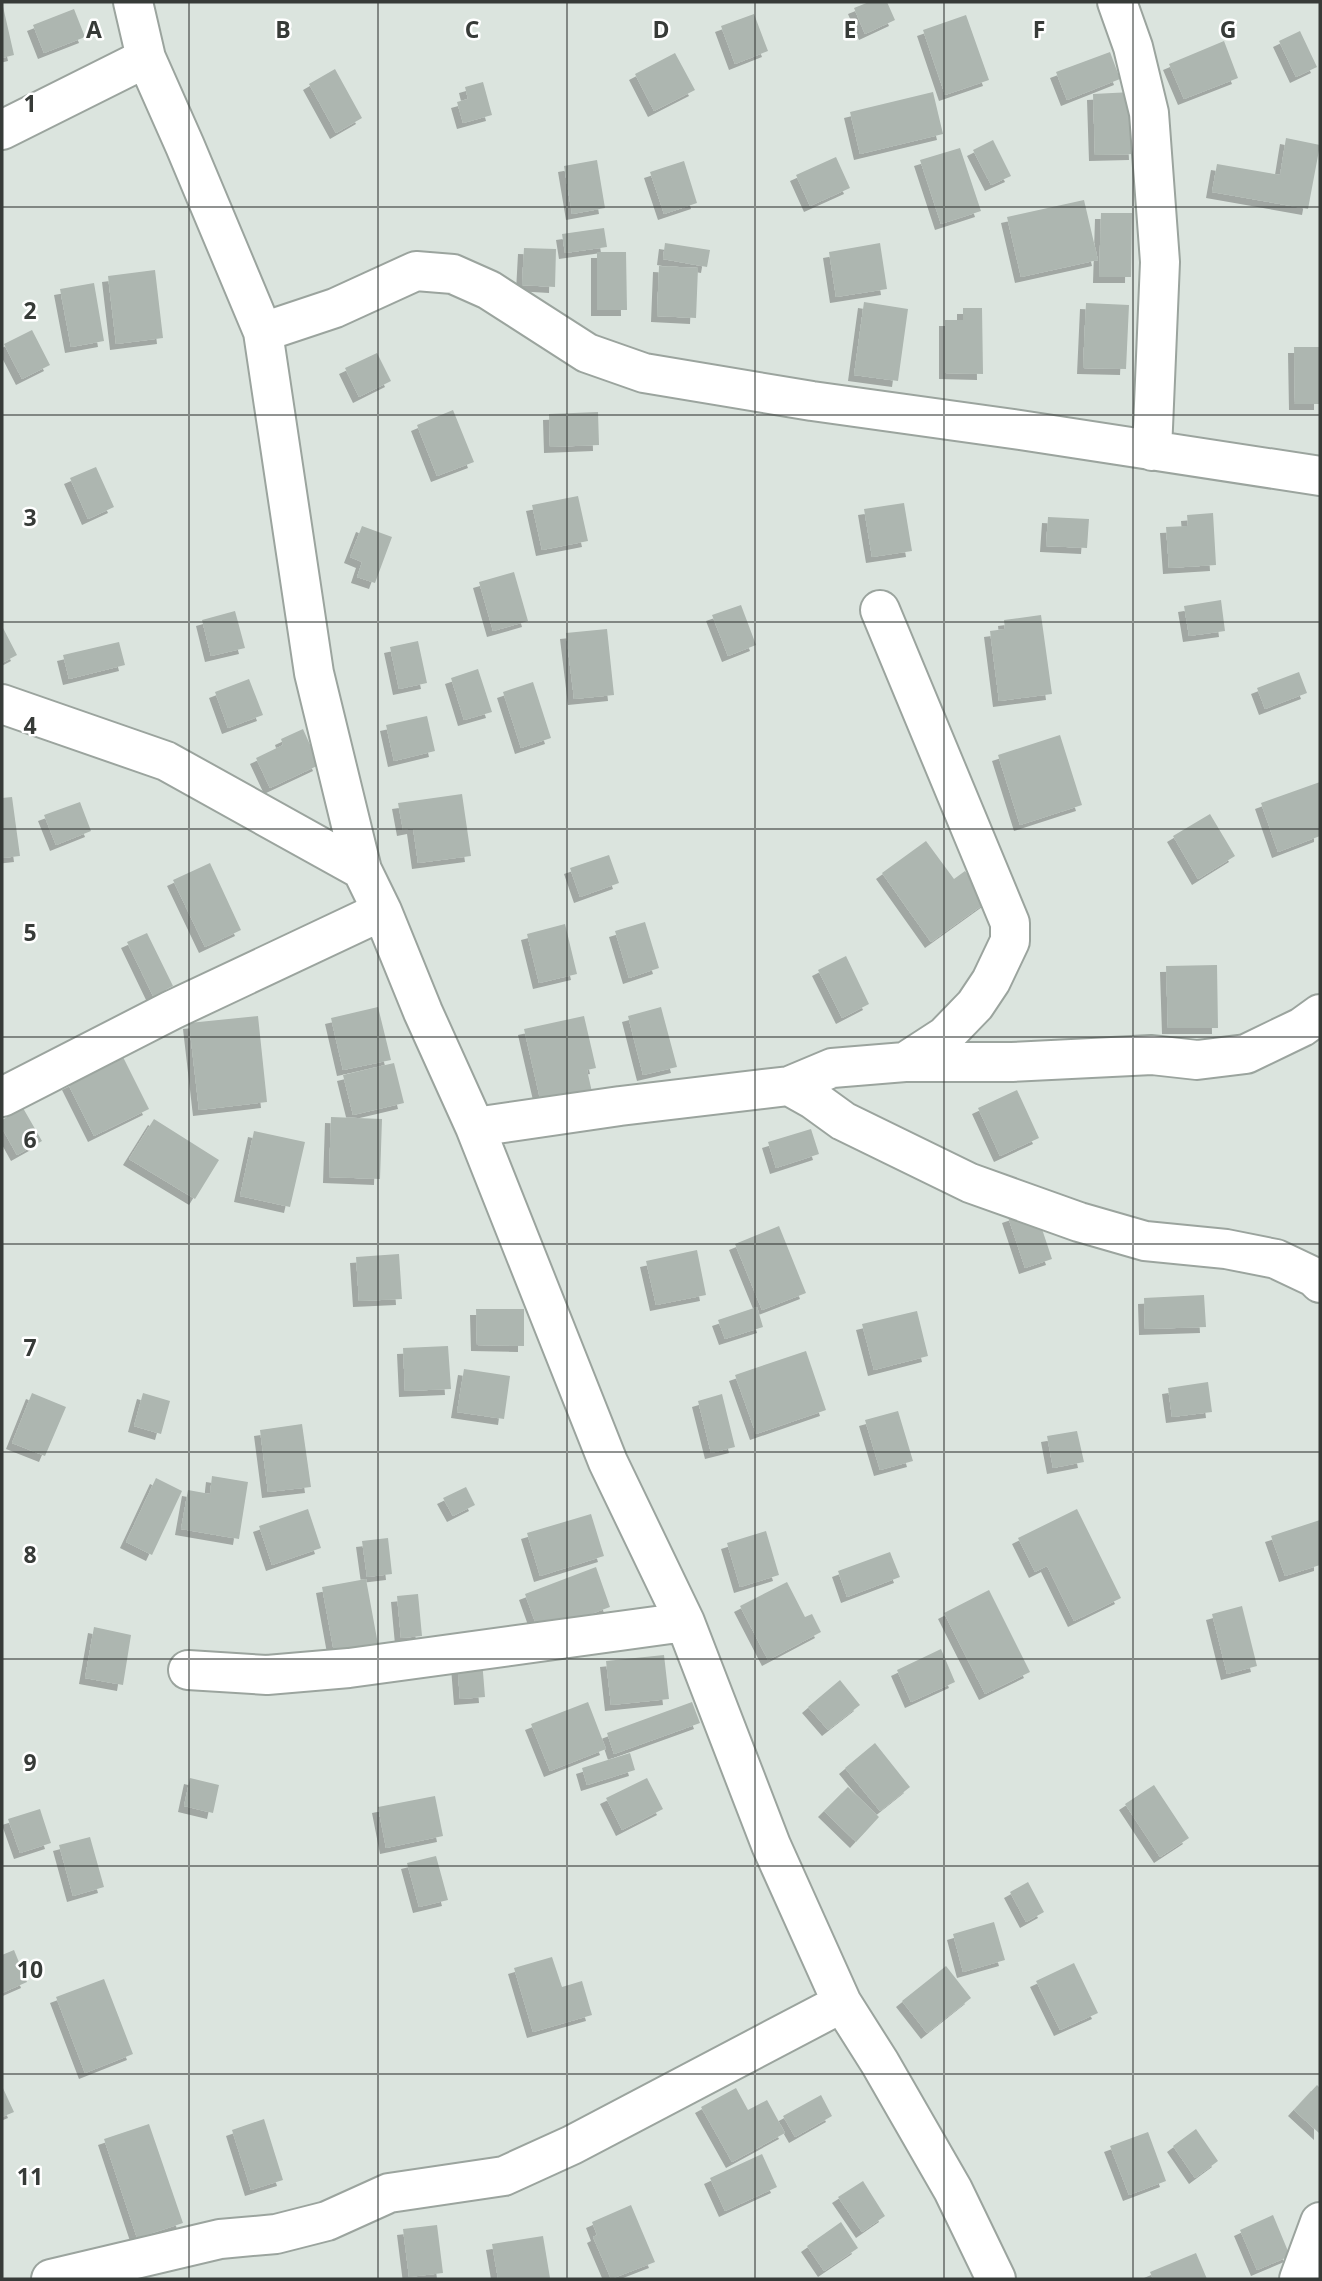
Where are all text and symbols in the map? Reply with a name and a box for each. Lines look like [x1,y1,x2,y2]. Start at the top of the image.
text: A [86,13,102,45]
text: B [275,13,291,45]
text: C [465,13,479,45]
text: D [652,13,670,45]
text: E [844,13,856,45]
text: F [1033,13,1045,45]
text: G [1220,13,1236,45]
text: 1 [23,87,37,119]
text: 2 [23,294,37,326]
text: 3 [23,501,37,533]
text: 4 [23,709,37,741]
text: 5 [23,916,37,948]
text: 6 [23,1123,37,1155]
text: 7 [23,1331,37,1363]
text: 8 [23,1538,37,1570]
text: 9 [23,1746,37,1778]
text: 10 [17,1953,43,1985]
text: 11 [17,2160,43,2192]

